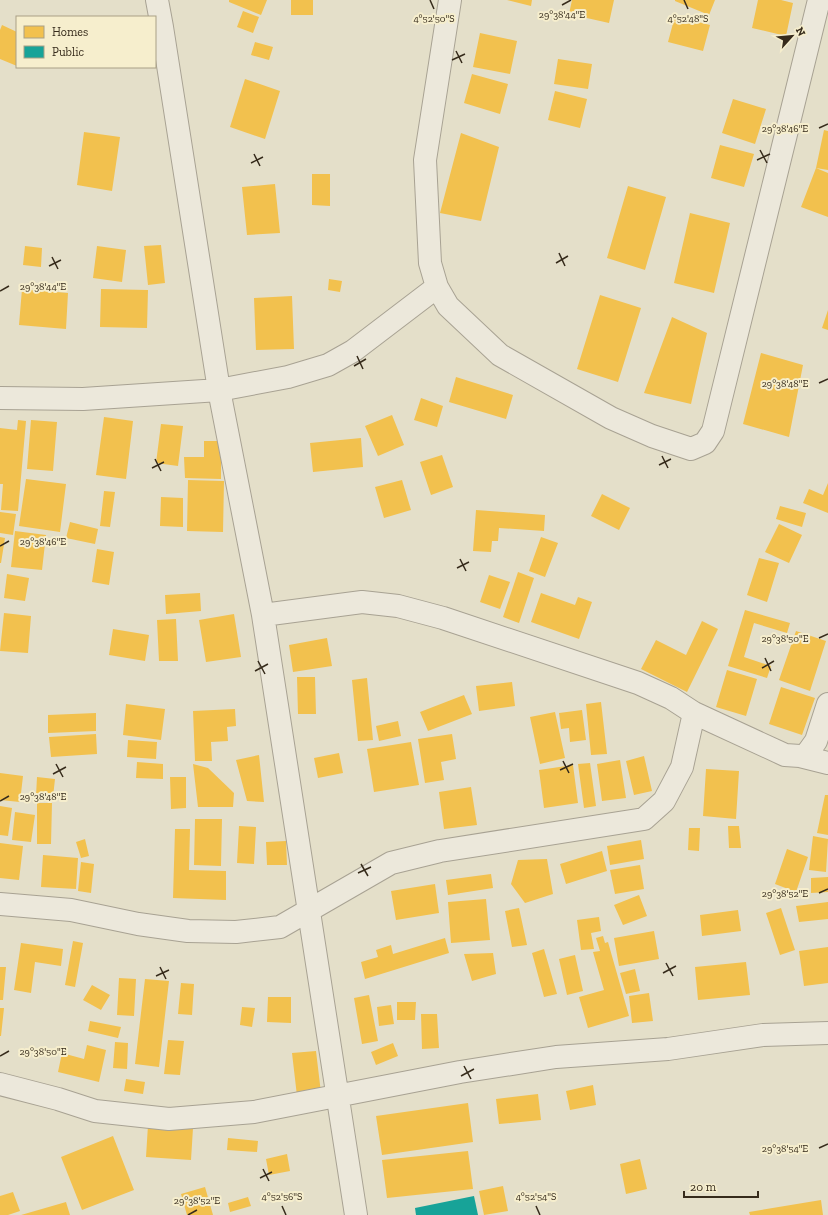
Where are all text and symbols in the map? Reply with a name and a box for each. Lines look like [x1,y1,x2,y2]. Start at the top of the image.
text: 29°38'44"E [539,9,585,21]
text: 4°52'50"S [413,13,455,25]
text: 4°52'48"S [668,13,708,25]
legend [16,16,156,68]
north arrow [772,16,812,56]
text: Homes [52,25,88,39]
text: N [793,25,808,39]
text: Public [52,45,85,59]
text: 29°38'46"E [762,123,808,135]
text: 29°38'44"E [20,281,66,293]
text: 29°38'48"E [762,378,808,390]
text: 29°38'46"E [20,536,66,548]
text: 29°38'50"E [761,633,809,645]
text: 29°38'48"E [20,791,66,803]
text: 29°38'52"E [762,888,808,900]
text: 29°38'50"E [19,1046,67,1058]
text: 29°38'54"E [762,1143,808,1155]
scale bar [684,1173,758,1199]
text: 20 m [690,1180,717,1194]
text: 4°52'56"S [262,1191,302,1203]
text: 4°52'54"S [516,1191,556,1203]
text: 29°38'52"E [174,1195,220,1207]

